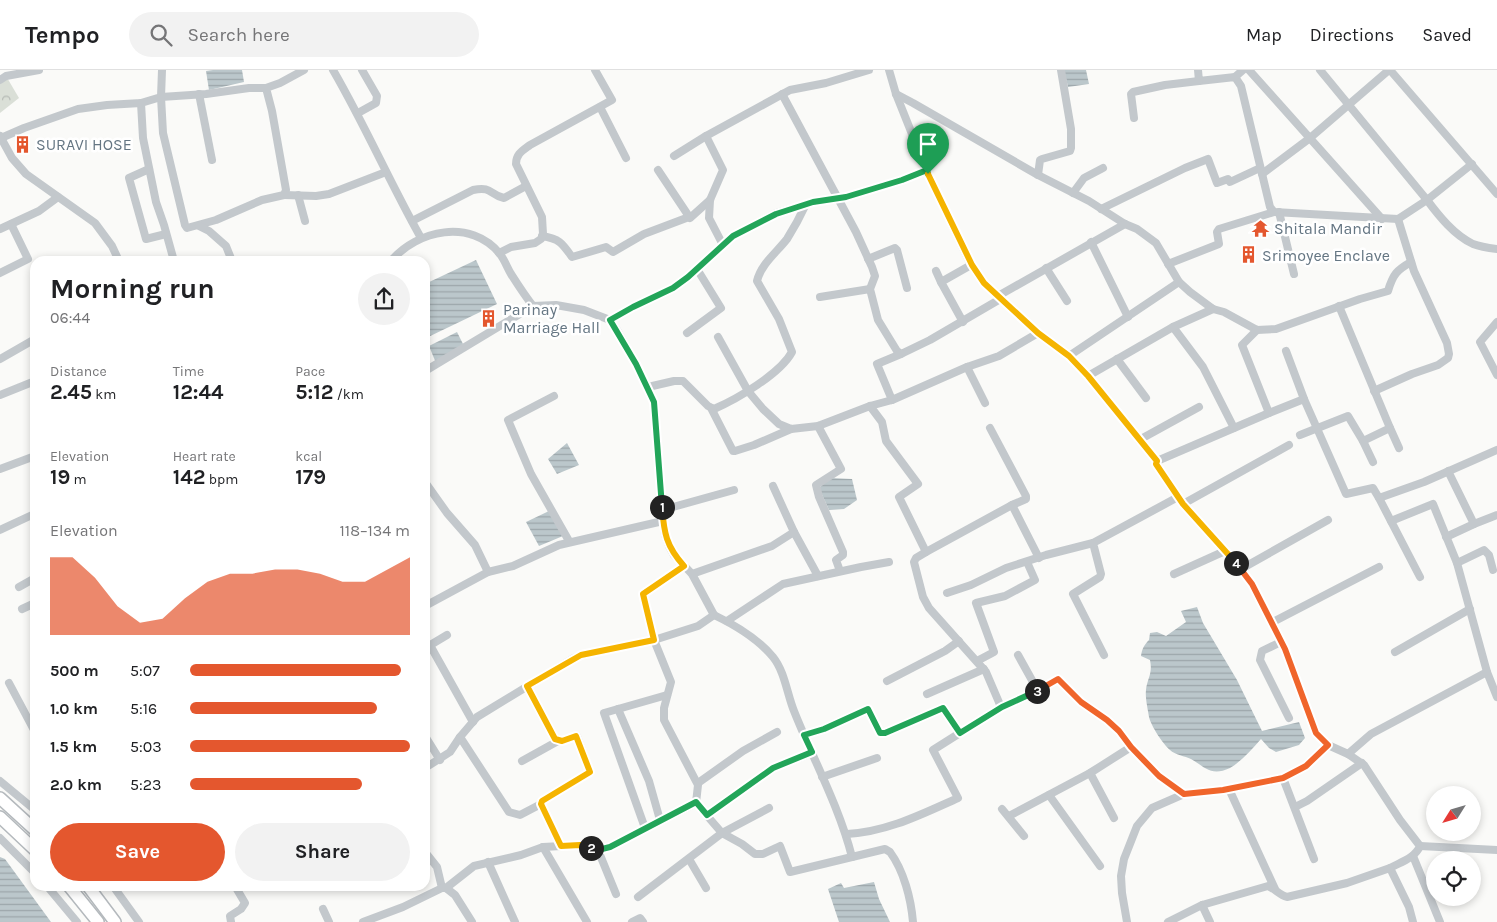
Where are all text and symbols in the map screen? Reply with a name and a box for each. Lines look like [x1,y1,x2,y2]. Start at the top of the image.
search box [129,12,479,57]
text: Tempo [25,21,99,49]
icon: search [147,21,175,49]
text: Search here [187,24,290,46]
text: Map [1246,24,1282,46]
text: Directions [1310,24,1394,46]
text: Saved [1422,24,1472,46]
pin [907,123,949,174]
icon: arrive [914,130,942,158]
building icon: SURAVI HOSE [12,134,32,154]
place label: SURAVI HOSE [36,135,132,154]
temple icon: Shitala Mandir [1250,218,1270,238]
place label: Shitala Mandir [1274,219,1382,238]
building icon: Srimoyee Enclave [1238,245,1258,265]
place label: Srimoyee Enclave [1262,246,1390,265]
text: Morning run [50,272,215,305]
button: share [358,273,410,325]
place label: Parinay Marriage Hall [503,300,600,337]
text: 06:44 [50,308,90,327]
building icon: Parinay Marriage Hall [479,308,499,328]
text: Distance [50,363,107,380]
text: Time [173,363,204,380]
text: Pace [295,363,325,380]
text: 2.45 [50,380,92,404]
text: 12:44 [173,380,224,404]
text: 5:12 [295,380,333,404]
text: km [92,386,116,403]
text: /km [333,386,364,403]
text: Elevation [50,448,109,465]
text: Heart rate [173,448,236,465]
text: kcal [295,448,322,465]
text: 19 [50,465,70,489]
text: 142 [173,465,205,489]
text: 179 [295,465,326,489]
text: m [70,471,87,488]
text: bpm [205,471,238,488]
pin: 1 [650,494,674,520]
text: 1 [660,499,665,516]
text: Elevation [50,521,118,540]
text: 118–134 m [340,521,410,540]
pin: 4 [1224,550,1248,576]
text: 4 [1232,555,1241,572]
text: 500 m [50,661,99,680]
text: 5:07 [130,661,160,680]
pin: 3 [1024,678,1050,704]
text: 3 [1033,683,1042,700]
text: 1.0 km [50,699,98,718]
text: 5:16 [130,699,157,718]
text: 1.5 km [50,737,97,756]
text: 5:03 [130,737,162,756]
text: 2.0 km [50,775,102,794]
text: 5:23 [130,775,161,794]
north arrow [1426,786,1481,841]
map controls [1426,786,1481,906]
button: Save [50,823,225,881]
button: Share [235,823,410,881]
pin: 2 [578,836,604,860]
text: 2 [587,840,596,857]
button: locate [1426,851,1481,906]

